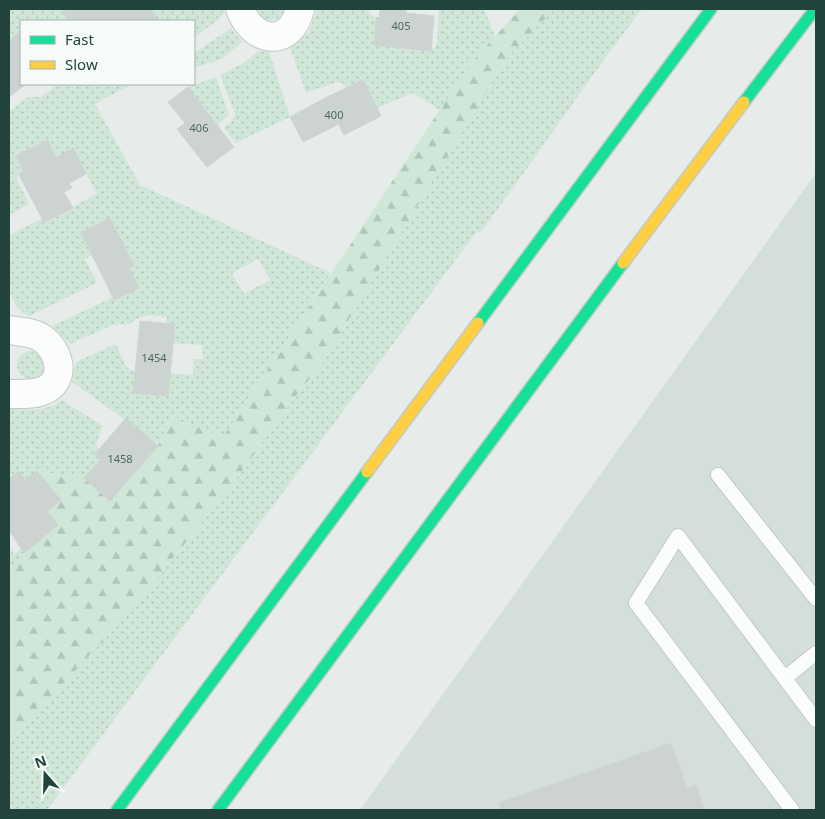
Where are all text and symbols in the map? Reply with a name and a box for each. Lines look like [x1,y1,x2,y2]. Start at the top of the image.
house number: 405 [392,18,410,33]
legend [20,20,195,85]
text: Fast [65,29,94,49]
text: Slow [65,54,98,74]
house number: 400 [325,107,343,122]
house number: 406 [190,120,208,135]
house number: 1454 [141,350,167,365]
house number: 1458 [107,451,133,466]
north arrow [20,749,70,799]
text: N [32,750,49,772]

